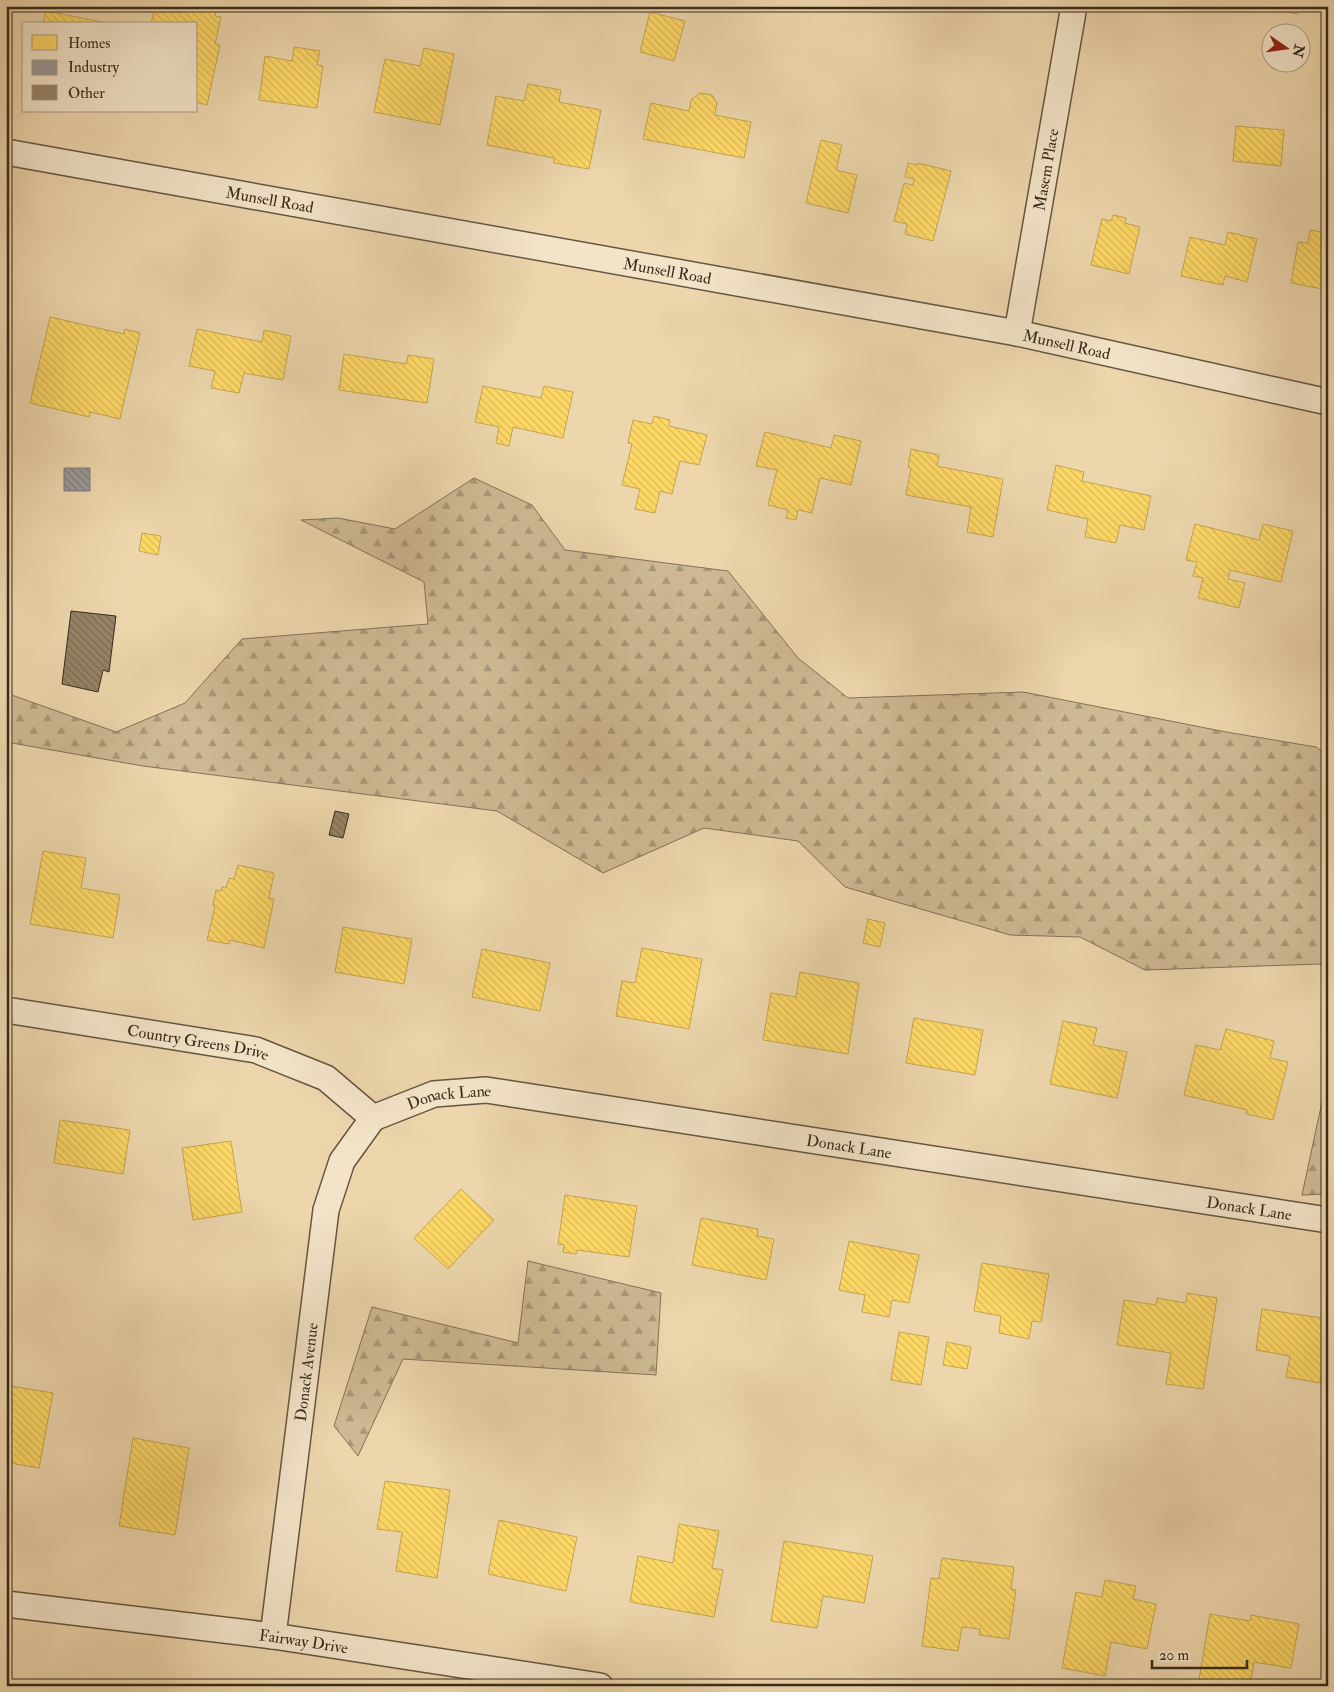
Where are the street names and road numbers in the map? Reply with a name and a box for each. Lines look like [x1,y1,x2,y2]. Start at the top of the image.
street label: Masem Place [1030,127,1064,212]
street label: Munsell Road [224,183,315,218]
street label: Munsell Road [622,254,713,289]
street label: Munsell Road [1021,326,1112,364]
street label: Country Greens Drive [126,1021,272,1065]
street label: Donack Lane [404,1081,493,1115]
street label: Donack Lane [805,1131,893,1164]
street label: Donack Lane [1205,1192,1294,1225]
street label: Donack Avenue [291,1321,323,1423]
street label: Fairway Drive [258,1625,350,1658]

